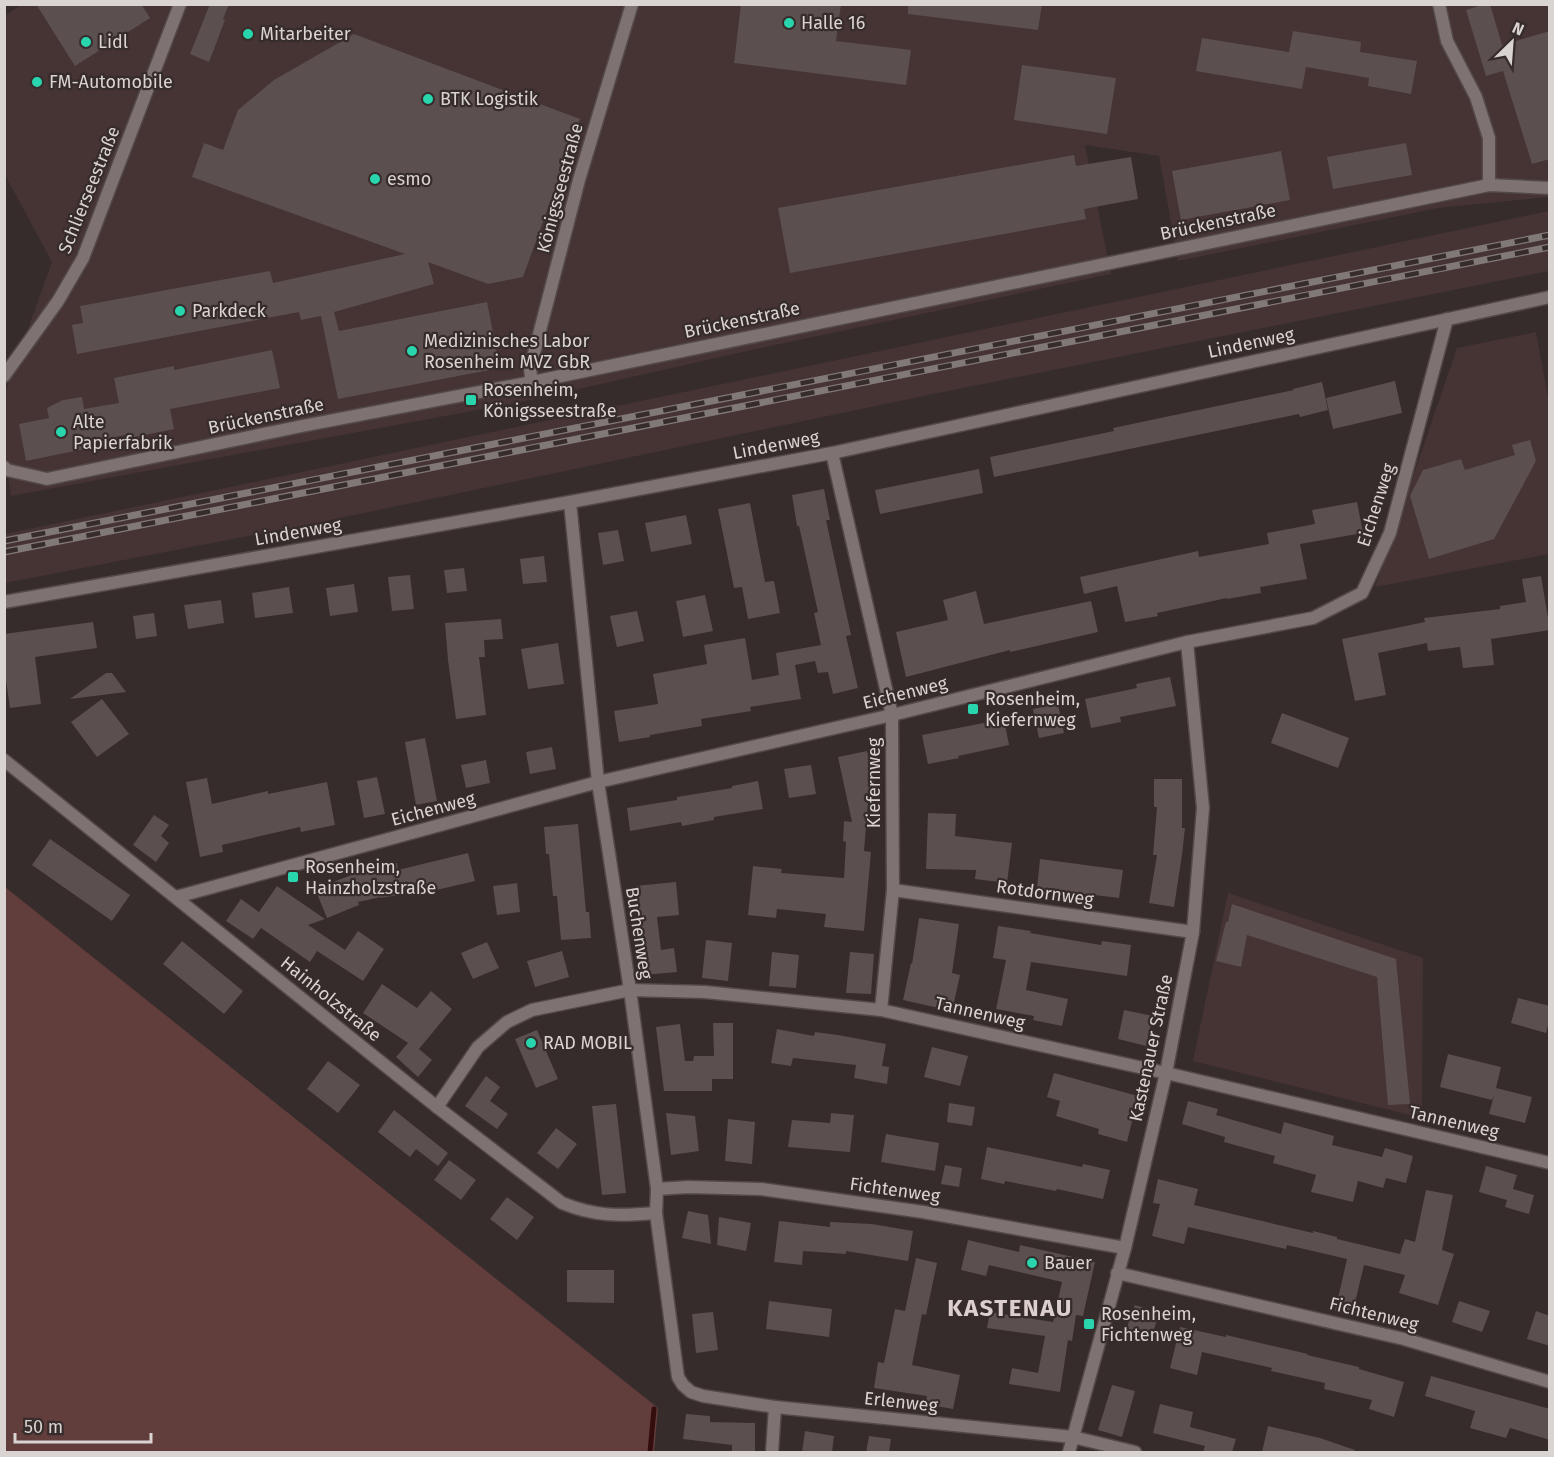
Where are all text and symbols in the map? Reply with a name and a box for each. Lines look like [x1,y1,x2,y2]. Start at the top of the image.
place label: Halle 16 [801,12,865,34]
north arrow [1482,12,1542,72]
marker: Halle 16 [782,16,796,30]
text: N [1509,18,1527,40]
place label: Mitarbeiter [260,23,351,45]
marker: Mitarbeiter [241,27,255,41]
place label: Lidl [98,31,128,53]
marker: Lidl [79,35,93,49]
place label: FM-Automobile [49,71,173,93]
marker: FM-Automobile [30,75,44,89]
place label: BTK Logistik [440,88,539,110]
marker: BTK Logistik [421,92,435,106]
street label: Königsseestraße [532,121,588,255]
street label: Schlierseestraße [53,123,125,257]
place label: esmo [387,168,431,190]
marker: esmo [368,172,382,186]
street label: Brückenstraße [1158,199,1278,245]
street label: Brückenstraße [682,297,802,343]
place label: Parkdeck [192,300,266,322]
marker: Parkdeck [173,304,187,318]
street label: Lindenweg [1206,323,1297,363]
place label: Medizinisches Labor Rosenheim MVZ GbR [424,330,590,373]
marker: Medizinisches Labor Rosenheim MVZ GbR [405,344,419,358]
place label: Rosenheim, Königsseestraße [483,379,616,422]
street label: Brückenstraße [206,393,326,439]
marker: Rosenheim, Königsseestraße [464,393,478,407]
place label: Alte Papierfabrik [73,411,173,454]
marker: Alte Papierfabrik [54,425,68,439]
street label: Lindenweg [731,426,822,464]
street label: Eichenweg [1352,460,1400,549]
street label: Lindenweg [253,513,344,550]
street label: Eichenweg [860,672,950,714]
place label: Rosenheim, Kiefernweg [985,688,1080,731]
marker: Rosenheim, Kiefernweg [966,702,980,716]
street label: Kiefernweg [863,737,885,828]
street label: Eichenweg [388,787,478,831]
place label: Rosenheim, Hainzholzstraße [305,856,436,899]
marker: Rosenheim, Hainzholzstraße [286,870,300,884]
street label: Rotdornweg [995,875,1096,911]
street label: Buchenweg [621,885,657,981]
street label: Hainholzstraße [276,952,386,1046]
street label: Kastenauer Straße [1125,972,1177,1124]
street label: Tannenweg [933,992,1028,1034]
place label: RAD MOBIL [543,1032,632,1054]
marker: RAD MOBIL [524,1036,538,1050]
street label: Tannenweg [1407,1101,1502,1143]
street label: Fichtenweg [848,1173,942,1207]
place label: Bauer [1044,1252,1092,1274]
marker: Bauer [1025,1256,1039,1270]
street label: Fichtenweg [1327,1292,1421,1336]
district label: KASTENAU [947,1294,1073,1322]
place label: Rosenheim, Fichtenweg [1101,1303,1196,1346]
marker: Rosenheim, Fichtenweg [1082,1317,1096,1331]
street label: Erlenweg [863,1387,940,1417]
scale bar [15,1406,152,1444]
text: 50 m [24,1416,63,1438]

